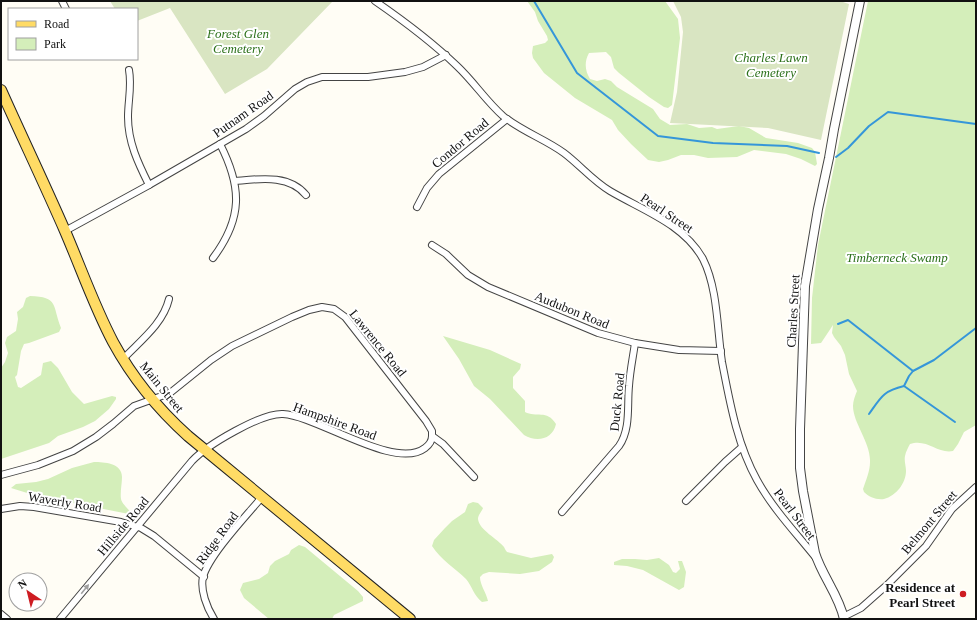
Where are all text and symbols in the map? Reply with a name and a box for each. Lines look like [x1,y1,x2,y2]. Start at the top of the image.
legend [8,8,138,60]
text: Road [44,17,69,31]
park label: Forest Glen Cemetery [206,26,269,56]
text: Park [44,37,66,51]
park label: Charles Lawn Cemetery [734,50,808,80]
street label: Putnam Road [210,87,277,140]
street label: Condor Road [428,115,492,171]
street label: Pearl Street [638,190,696,236]
park label: Timberneck Swamp [846,250,948,265]
street label: Charles Street [784,274,802,348]
street label: Audubon Road [533,288,612,332]
street label: Lawrence Road [346,306,410,380]
street label: Main Street [137,359,187,416]
street label: Duck Road [606,371,628,432]
street label: Hampshire Road [291,399,379,443]
street label: Pearl Street [771,485,819,543]
street label: Belmont Street [898,487,960,557]
street label: Waverly Road [27,489,103,515]
street label: Hillside Road [94,493,152,558]
street label: Ridge Road [193,508,242,567]
north arrow [8,572,48,612]
text: N [16,577,29,591]
place label: Residence at Pearl Street [885,580,956,610]
one-way arrow [81,583,90,594]
marker: Residence at Pearl Street [958,589,968,599]

